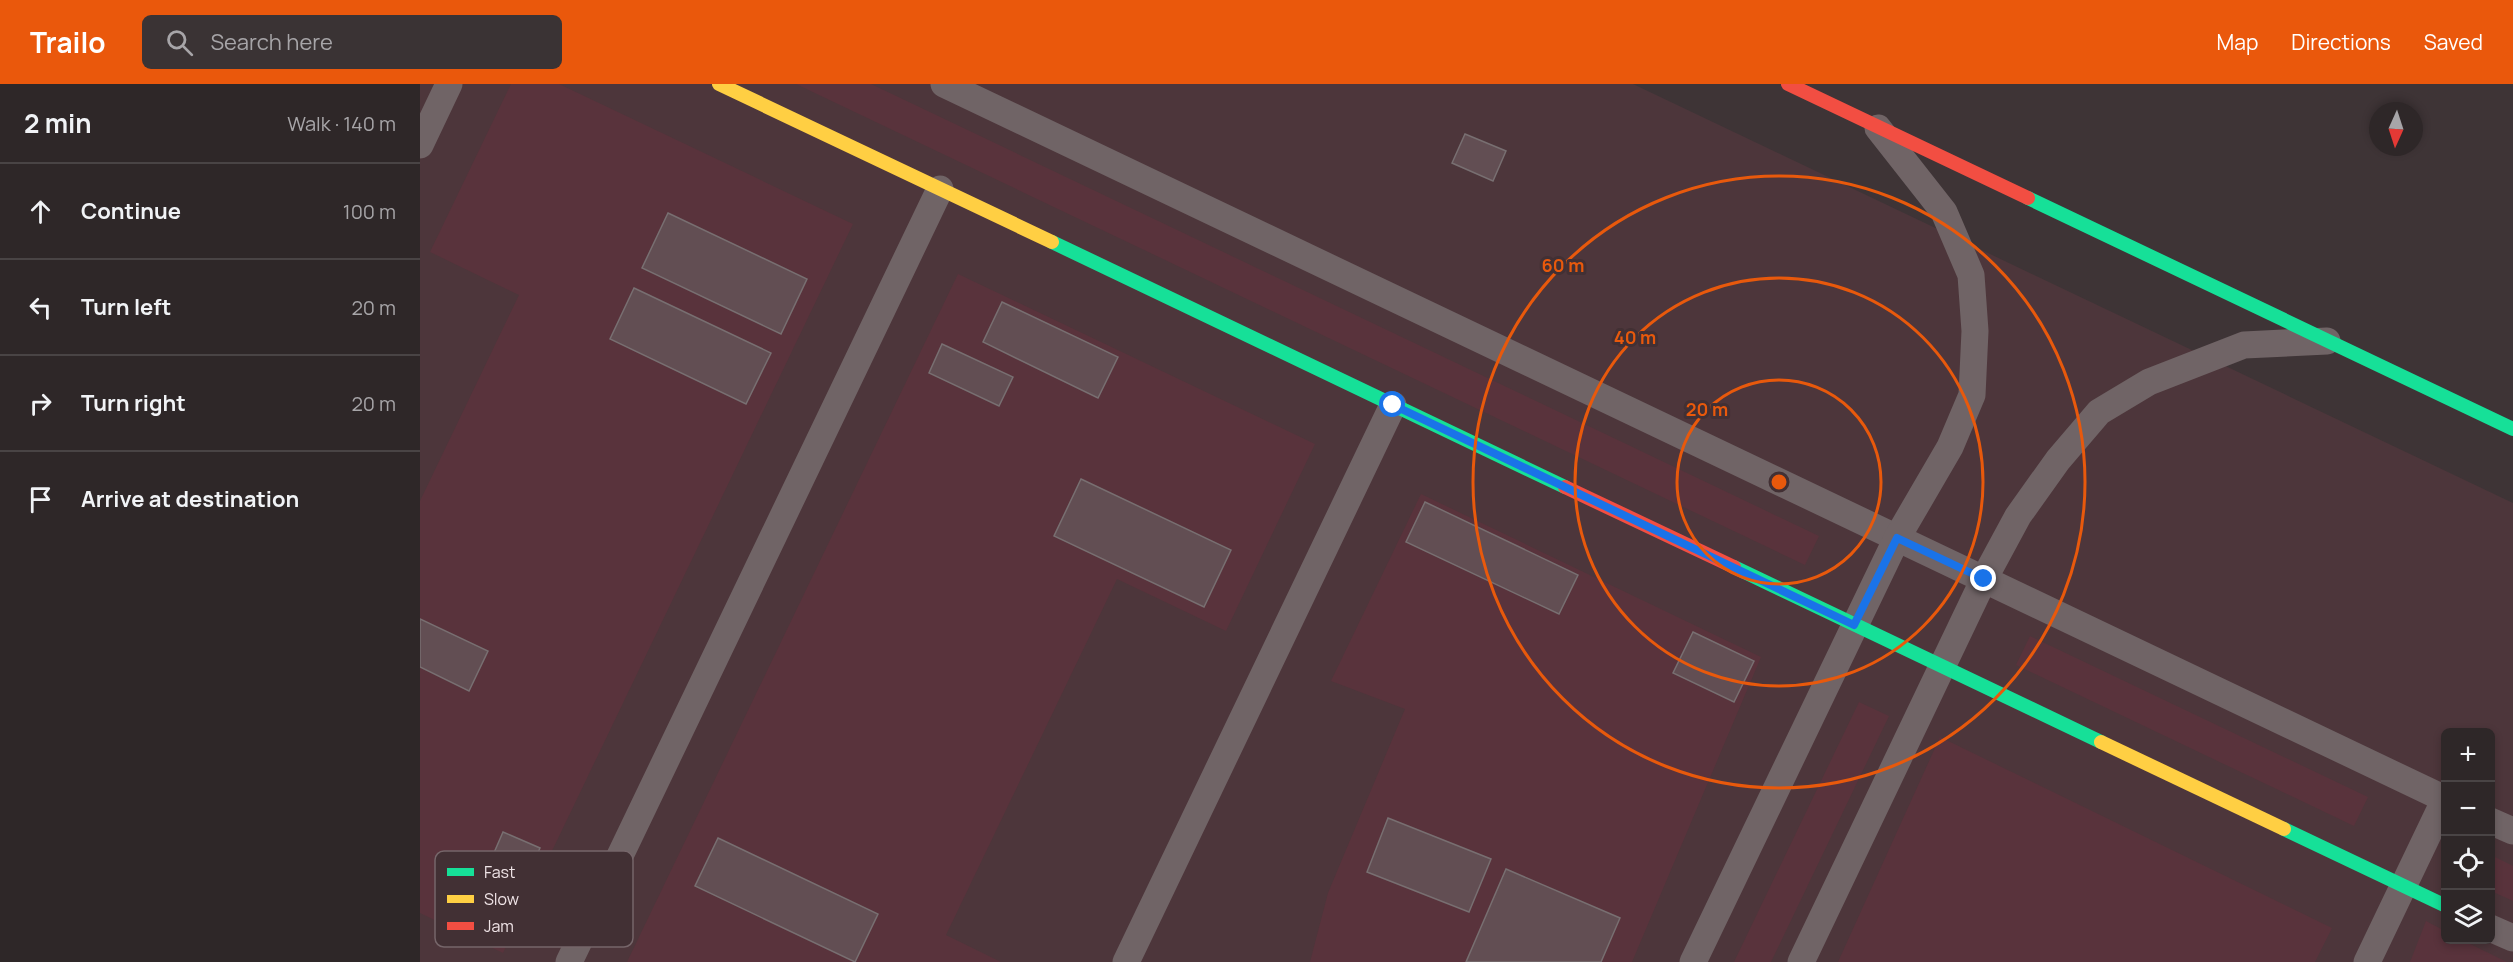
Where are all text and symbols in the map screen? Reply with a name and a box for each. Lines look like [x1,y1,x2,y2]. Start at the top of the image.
search box [142,15,562,69]
text: Trailo [30,23,106,61]
icon: search [163,26,196,59]
text: Search here [211,27,333,57]
text: Map [2217,28,2258,56]
text: Directions [2291,28,2391,56]
text: Saved [2424,28,2483,56]
north arrow [2369,102,2423,156]
text: 2 min [24,105,92,141]
text: Walk · 140 m [287,110,396,137]
icon: ahead [24,195,57,228]
text: Continue [81,196,181,226]
text: 100 m [343,198,396,225]
text: 60 m [1542,253,1584,277]
icon: left [24,291,57,324]
text: Turn left [81,292,171,322]
text: 20 m [351,294,396,321]
text: 40 m [1614,325,1656,349]
icon: right [24,387,57,420]
text: Turn right [81,388,186,418]
text: 20 m [351,390,396,417]
route start [1379,391,1405,417]
text: 20 m [1686,397,1728,421]
centre of rings [1769,472,1789,492]
icon: arrive [24,483,57,516]
text: Arrive at destination [81,484,299,514]
route end [1970,565,1996,591]
map controls [2441,728,2495,944]
button: + [2441,728,2495,782]
button: − [2441,782,2495,836]
button: locate [2441,836,2495,890]
legend [435,851,633,947]
text: Fast [484,861,515,883]
text: Slow [484,888,519,910]
button: layers [2441,890,2495,944]
text: Jam [484,915,514,937]

